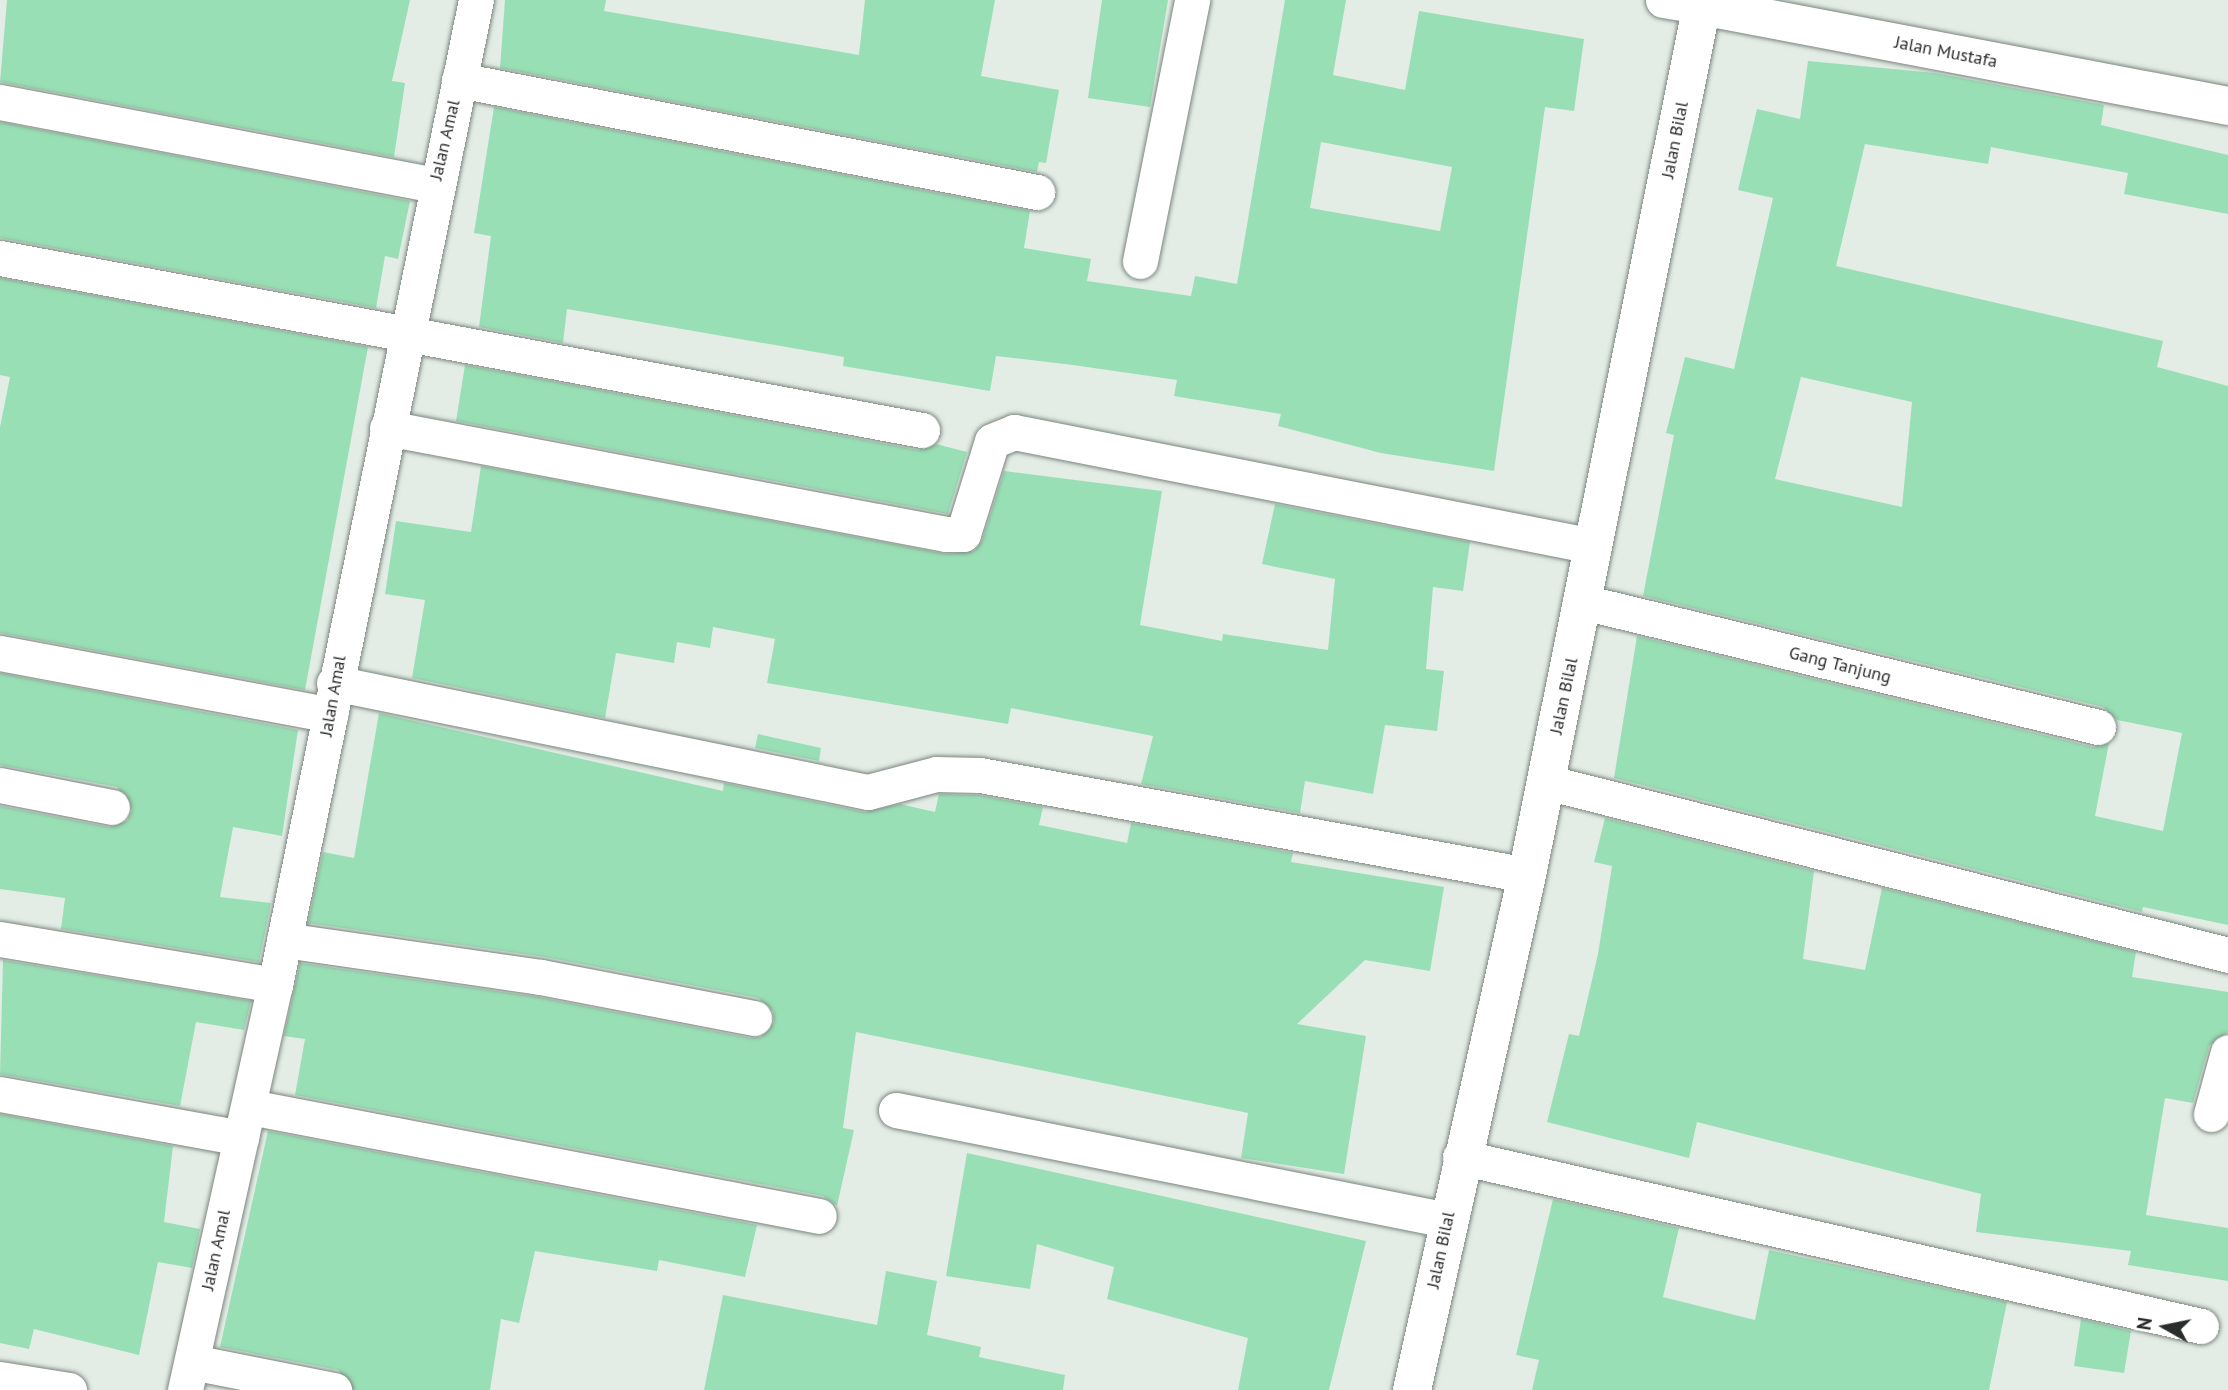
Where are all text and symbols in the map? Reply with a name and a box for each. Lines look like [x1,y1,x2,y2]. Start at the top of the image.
street label: Jalan Mustafa [1893,31,1999,73]
street label: Jalan Amal [425,97,465,183]
street label: Jalan Bilal [1657,100,1693,180]
street label: Gang Tanjung [1786,642,1894,688]
street label: Jalan Amal [315,654,351,738]
street label: Jalan Bilal [1545,656,1583,736]
street label: Jalan Amal [197,1207,235,1293]
street label: Jalan Bilal [1422,1210,1460,1290]
north arrow [2130,1292,2200,1362]
text: N [2131,1316,2157,1332]

